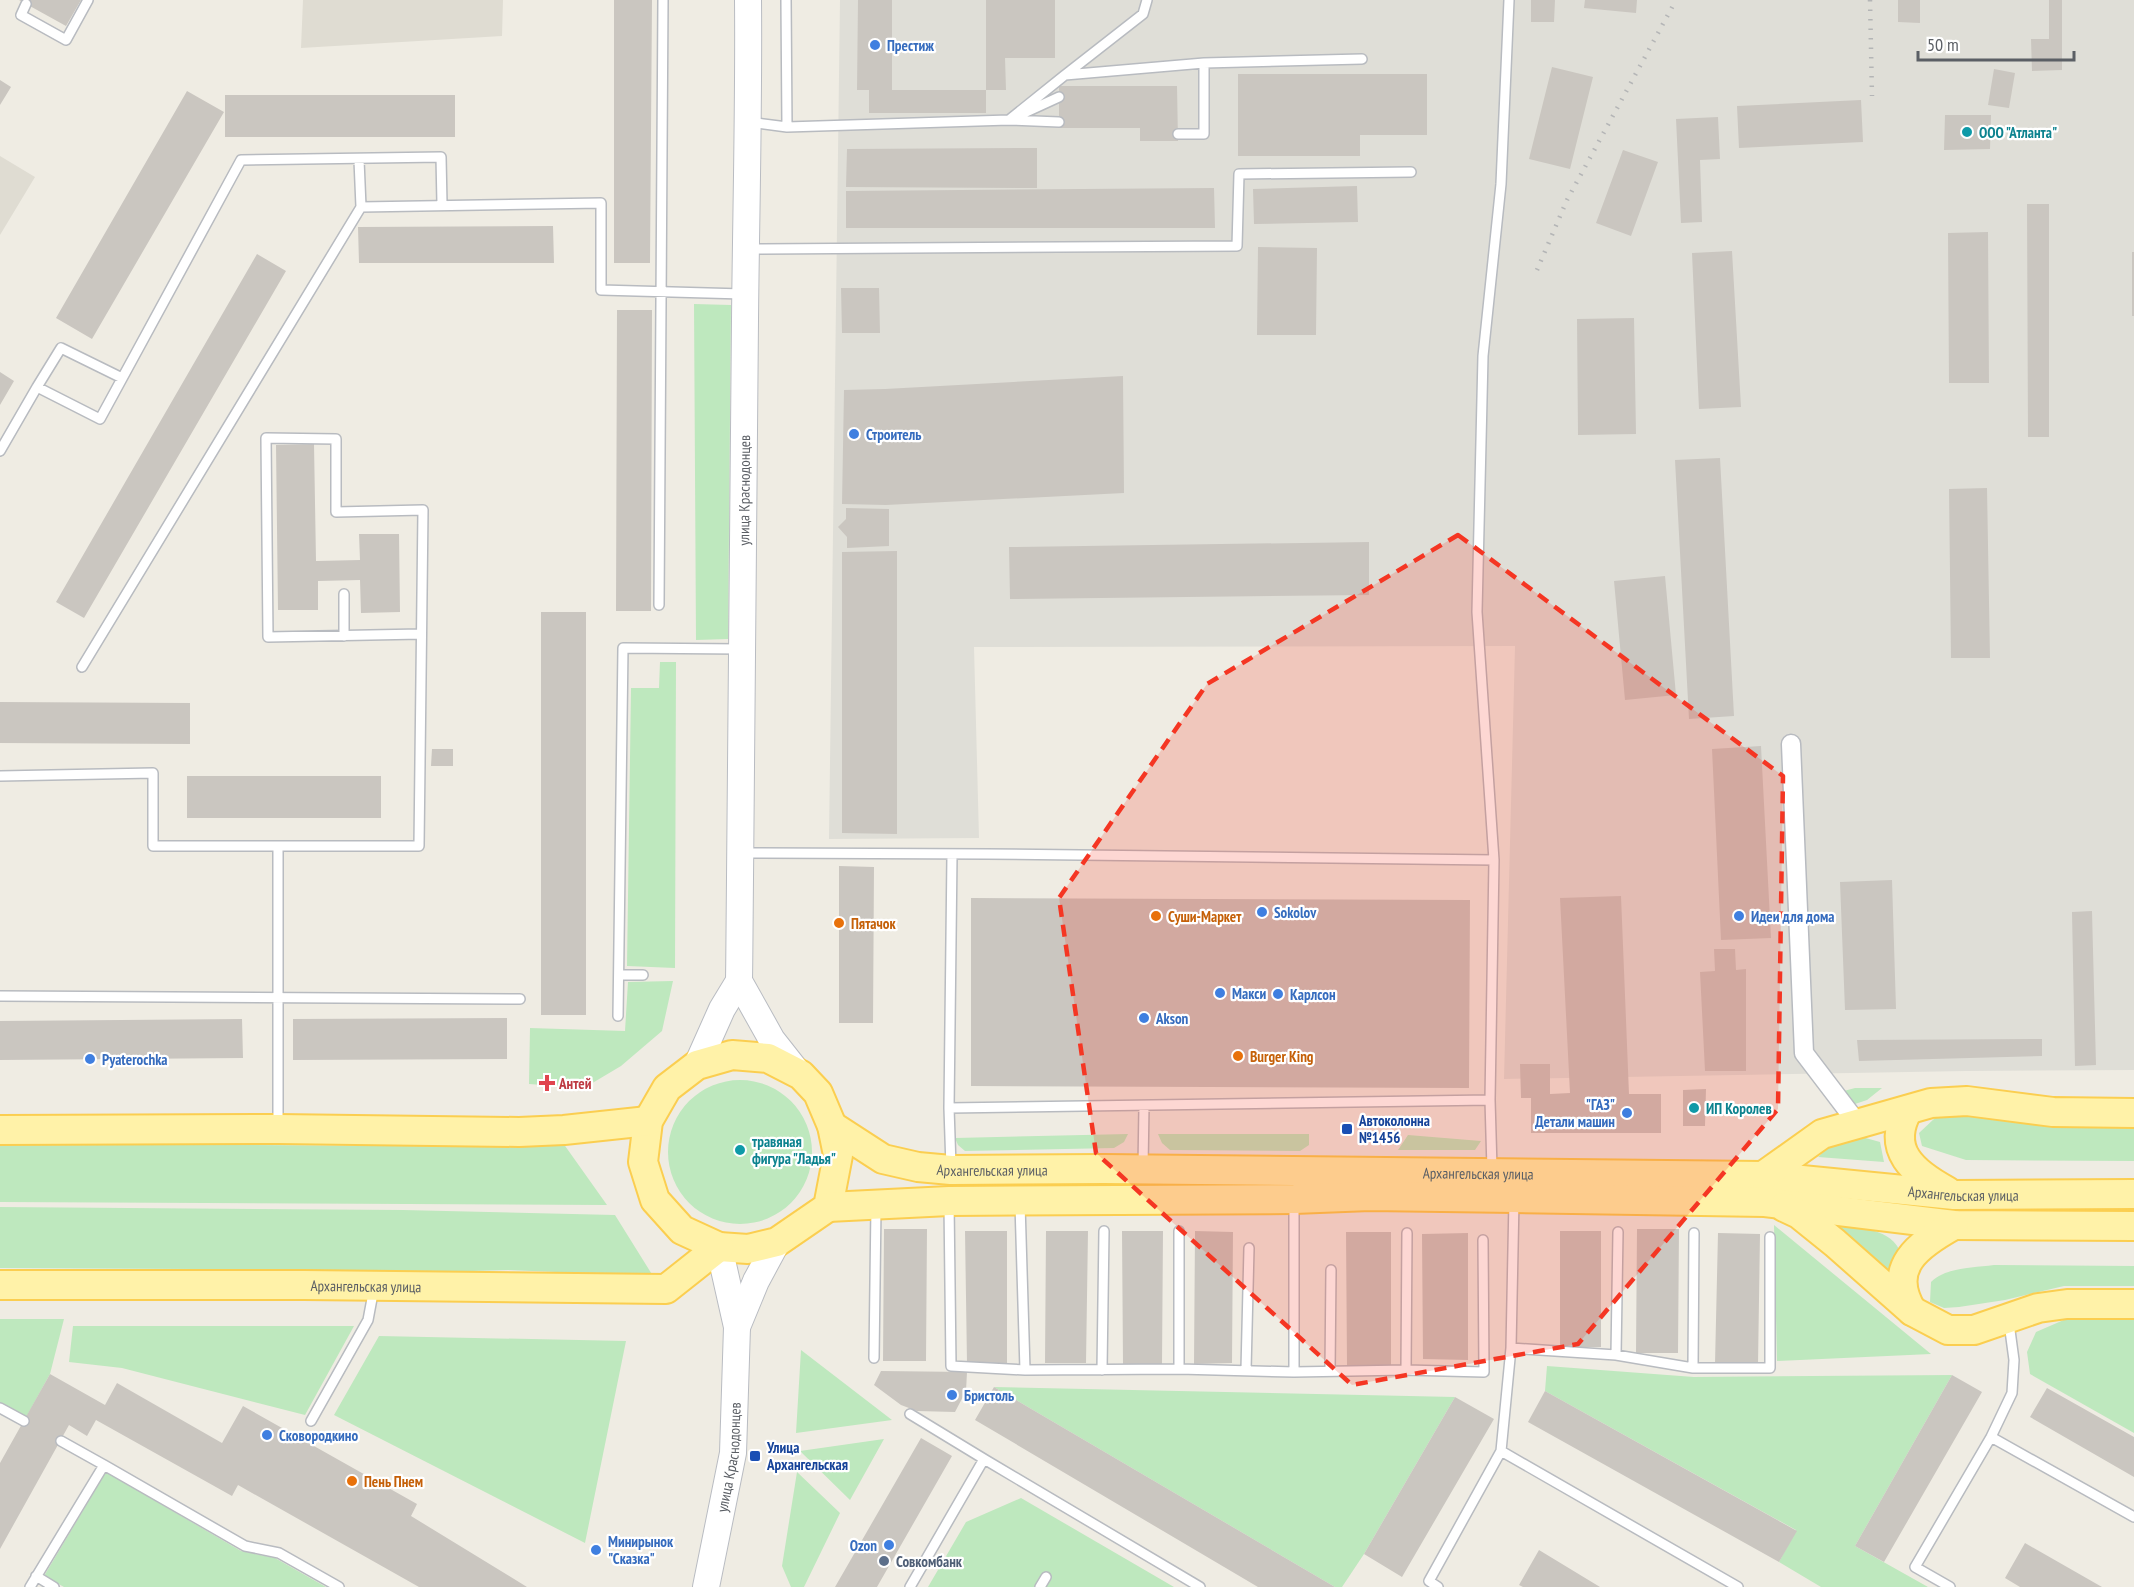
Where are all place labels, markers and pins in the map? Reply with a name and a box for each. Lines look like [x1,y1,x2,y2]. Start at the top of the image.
place label: Престиж [887,36,934,55]
marker: Престиж [868,38,882,52]
place label: ООО "Атланта" [1979,123,2057,142]
marker: ООО "Атланта" [1960,125,1974,139]
place label: Строитель [866,425,921,444]
marker: Строитель [847,427,861,441]
place label: Sokolov [1274,903,1317,922]
marker: Sokolov [1255,905,1269,919]
place label: Суши-Маркет [1168,907,1242,926]
place label: Идеи для дома [1751,907,1834,926]
marker: Суши-Маркет [1149,909,1163,923]
marker: Идеи для дома [1732,909,1746,923]
place label: Пятачок [851,914,897,933]
marker: Пятачок [832,916,846,930]
place label: Макси [1232,984,1266,1003]
place label: Карлсон [1290,985,1336,1004]
marker: Макси [1213,986,1227,1000]
marker: Карлсон [1271,987,1285,1001]
place label: Akson [1155,1009,1189,1028]
marker: Akson [1137,1011,1151,1025]
place label: Burger King [1250,1047,1314,1066]
marker: Burger King [1231,1049,1245,1063]
place label: Pyaterochka [102,1050,168,1069]
marker: Pyaterochka [83,1052,97,1066]
place label: Антей [558,1074,592,1093]
marker: Антей [540,1076,554,1090]
place label: "ГАЗ" Детали машин [1535,1095,1615,1131]
place label: ИП Королев [1706,1099,1772,1118]
marker: ИП Королев [1687,1101,1701,1115]
marker: "ГАЗ" Детали машин [1620,1106,1634,1120]
place label: Автоколонна №1456 [1358,1111,1430,1147]
marker: Автоколонна №1456 [1340,1122,1354,1136]
place label: травяная фигура "Ладья" [752,1132,836,1168]
marker: травяная фигура "Ладья" [733,1143,747,1157]
place label: Бристоль [964,1386,1014,1405]
marker: Бристоль [945,1388,959,1402]
place label: Сковородкино [279,1426,359,1445]
marker: Сковородкино [260,1428,274,1442]
place label: Улица Архангельская [766,1438,848,1474]
marker: Улица Архангельская [748,1449,762,1463]
place label: Пень Пнем [364,1472,423,1491]
marker: Пень Пнем [345,1474,359,1488]
place label: Минирынок "Сказка" [608,1532,674,1568]
place label: Ozon [850,1536,877,1555]
marker: Ozon [882,1538,896,1552]
marker: Минирынок "Сказка" [589,1543,603,1557]
place label: Совкомбанк [896,1552,963,1571]
marker: Совкомбанк [877,1554,891,1568]

